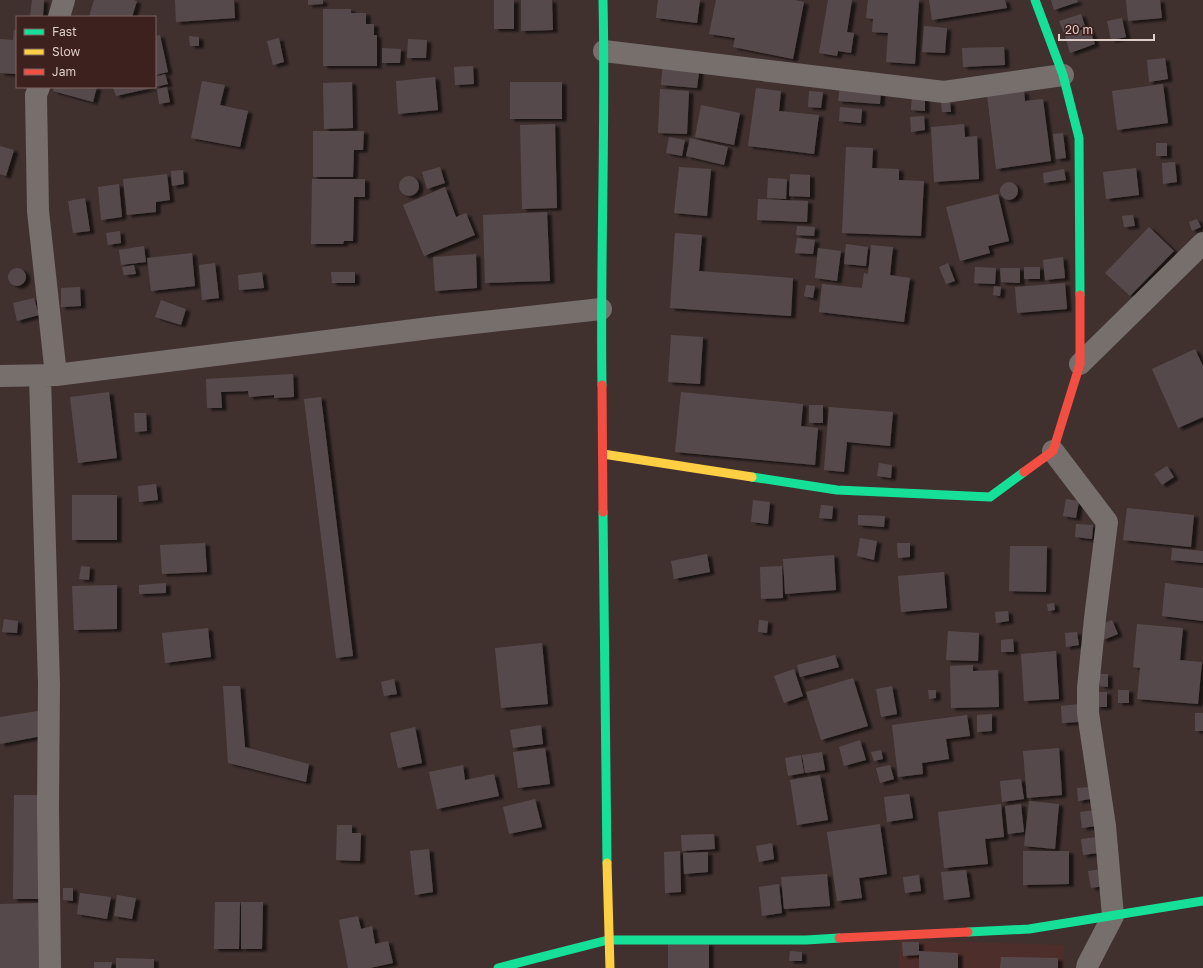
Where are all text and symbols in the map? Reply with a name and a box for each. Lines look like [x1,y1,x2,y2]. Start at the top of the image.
legend [16,16,156,88]
scale bar [1059,16,1154,42]
text: 20 m [1065,22,1093,37]
text: Fast [52,24,77,39]
text: Slow [52,44,80,59]
text: Jam [52,64,76,79]

